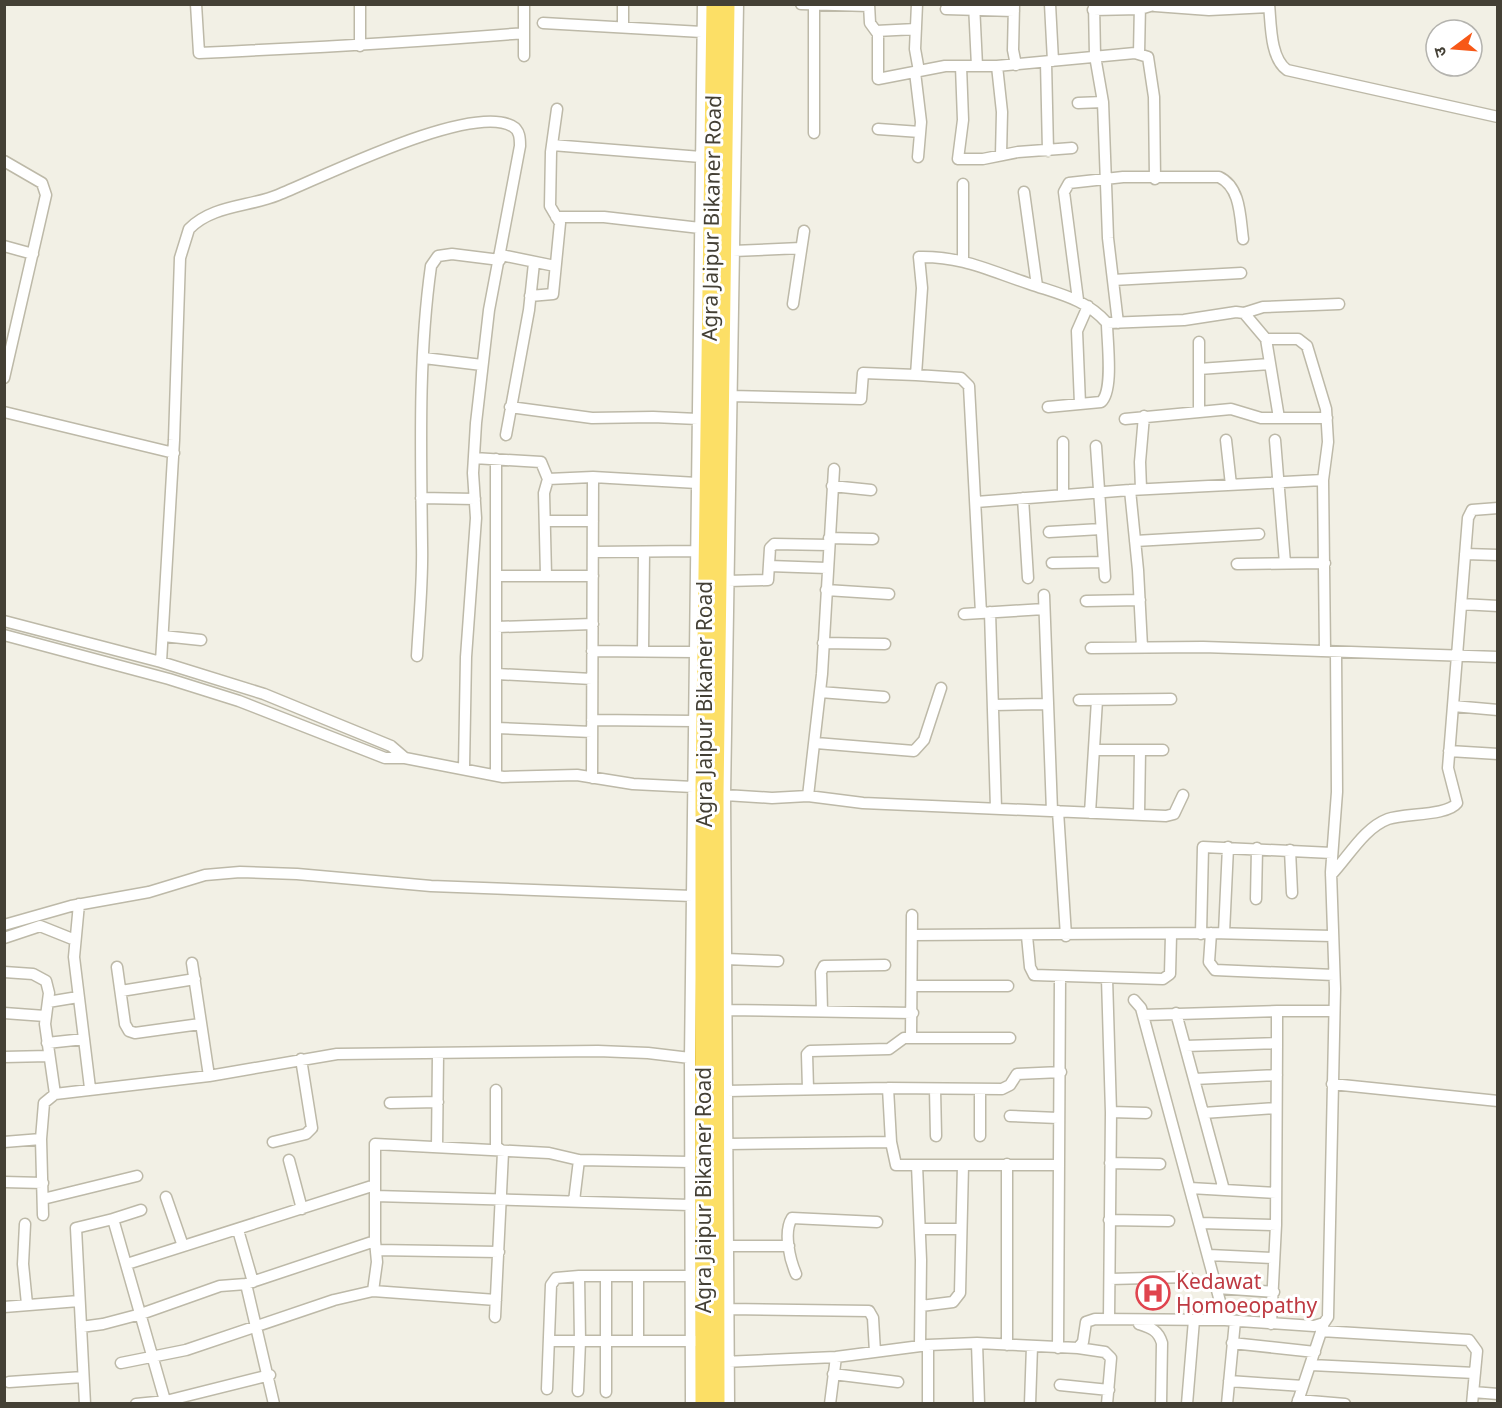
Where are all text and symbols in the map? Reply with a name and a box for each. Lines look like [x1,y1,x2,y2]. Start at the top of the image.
north arrow [1424,18,1484,78]
text: उ [1428,44,1451,60]
street label: Agra Jaipur Bikaner Road [695,95,727,341]
street label: Agra Jaipur Bikaner Road [690,581,718,827]
street label: Agra Jaipur Bikaner Road [689,1067,717,1313]
place label: Kedawat Homoeopathy [1176,1267,1317,1319]
hospital icon: Kedawat Homoeopathy [1135,1275,1171,1311]

